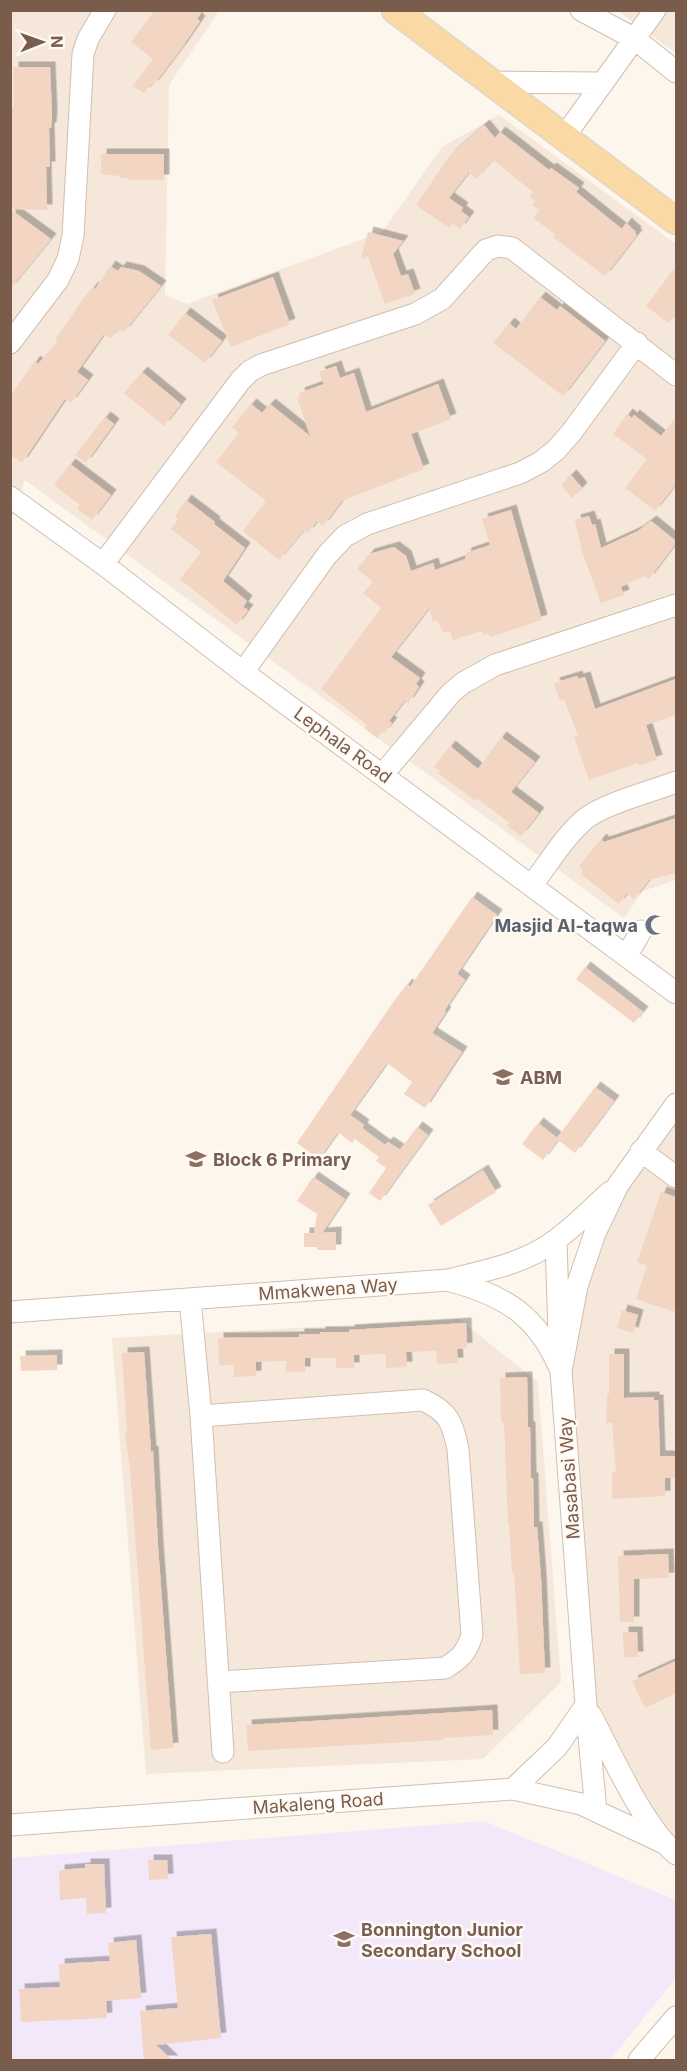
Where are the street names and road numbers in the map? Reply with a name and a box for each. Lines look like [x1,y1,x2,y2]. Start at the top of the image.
street label: Lephala Road [290,703,396,787]
street label: Mmakwena Way [258,1274,398,1304]
street label: Masabasi Way [554,1416,584,1540]
street label: Makaleng Road [252,1788,384,1818]

